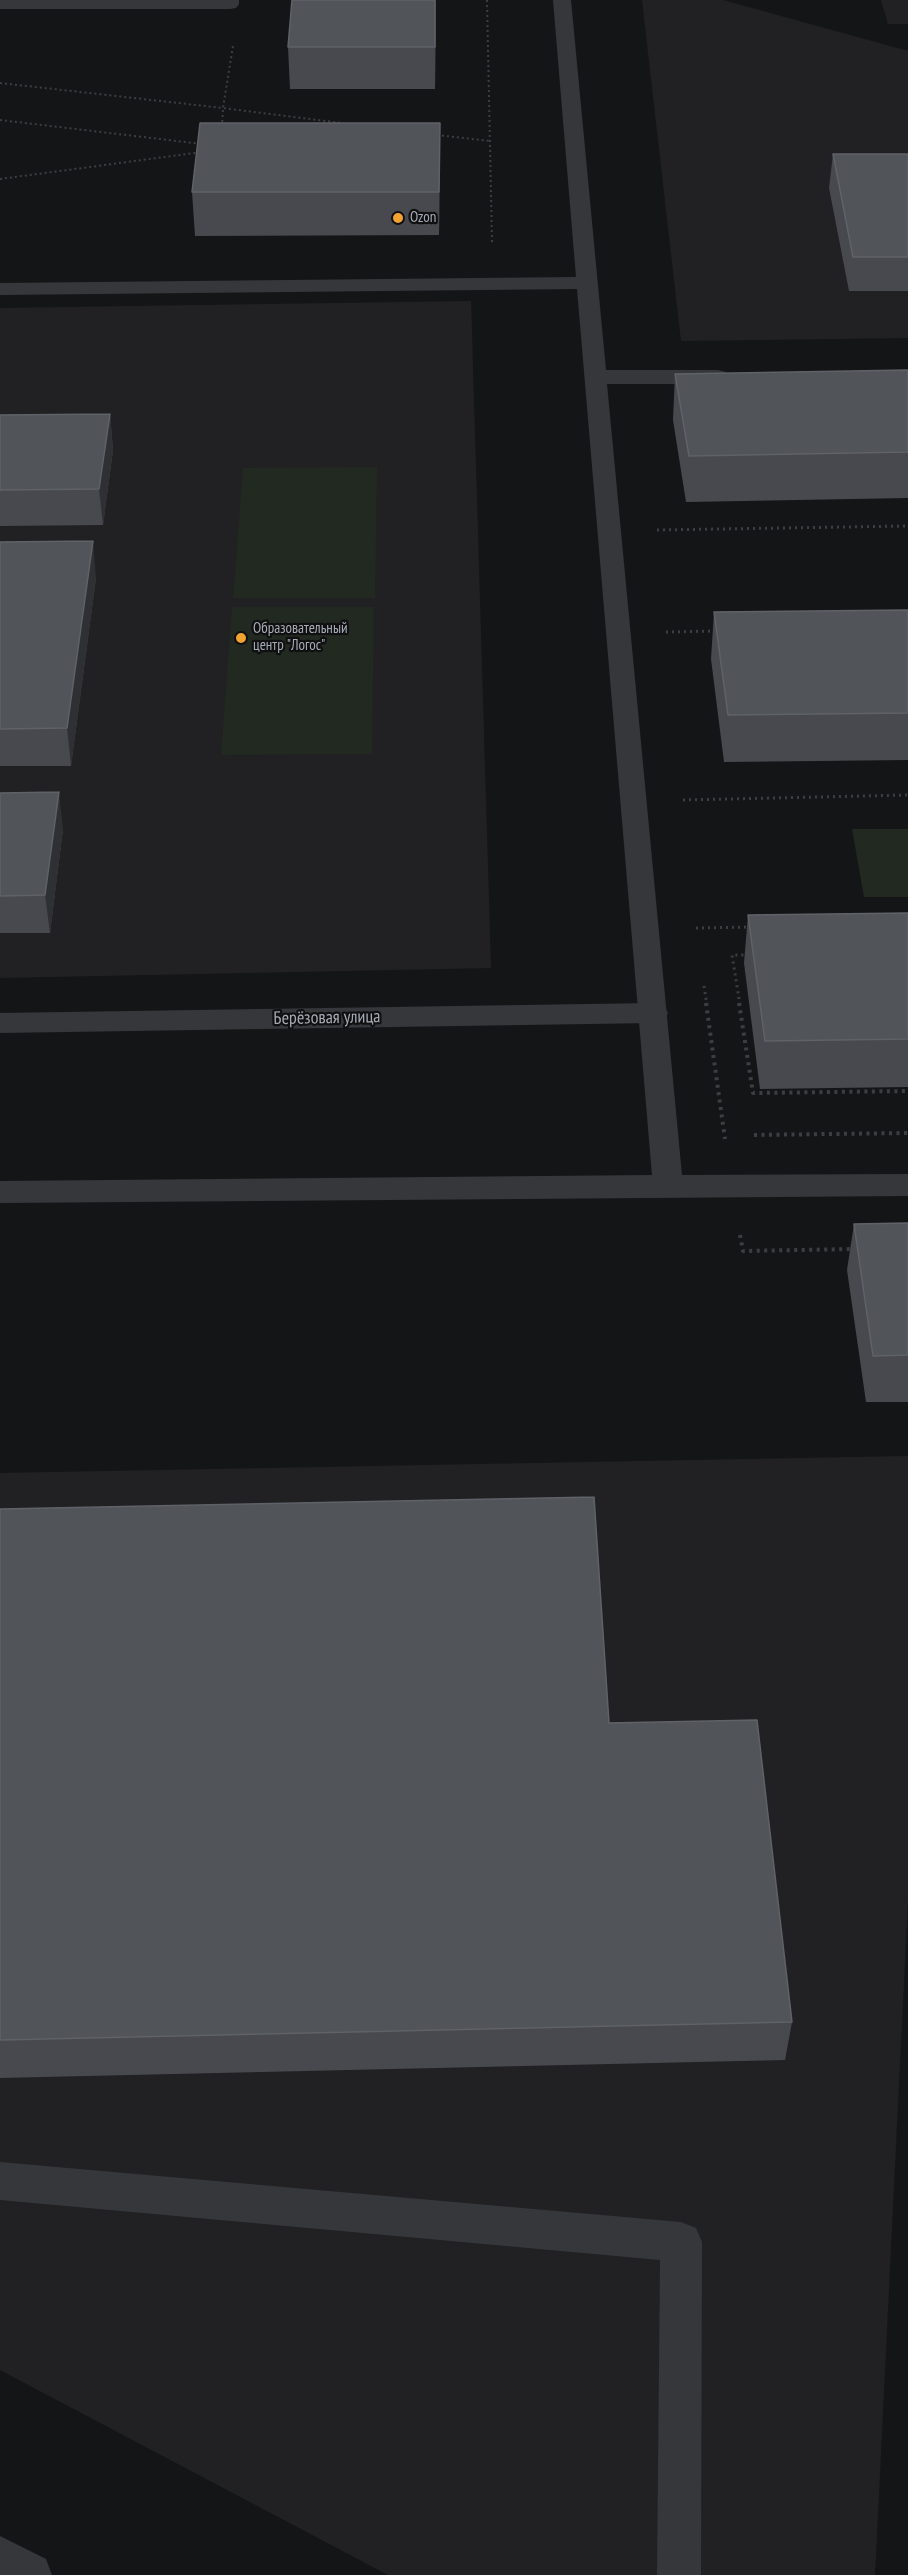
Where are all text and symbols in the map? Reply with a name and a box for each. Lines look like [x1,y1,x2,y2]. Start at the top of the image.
place label: Ozon [410,209,436,227]
marker: Ozon [391,211,405,225]
place label: Образовательный центр "Логос" [253,620,348,655]
marker: Образовательный центр "Логос" [234,631,248,645]
street label: Берёзовая улица [273,1006,381,1030]

